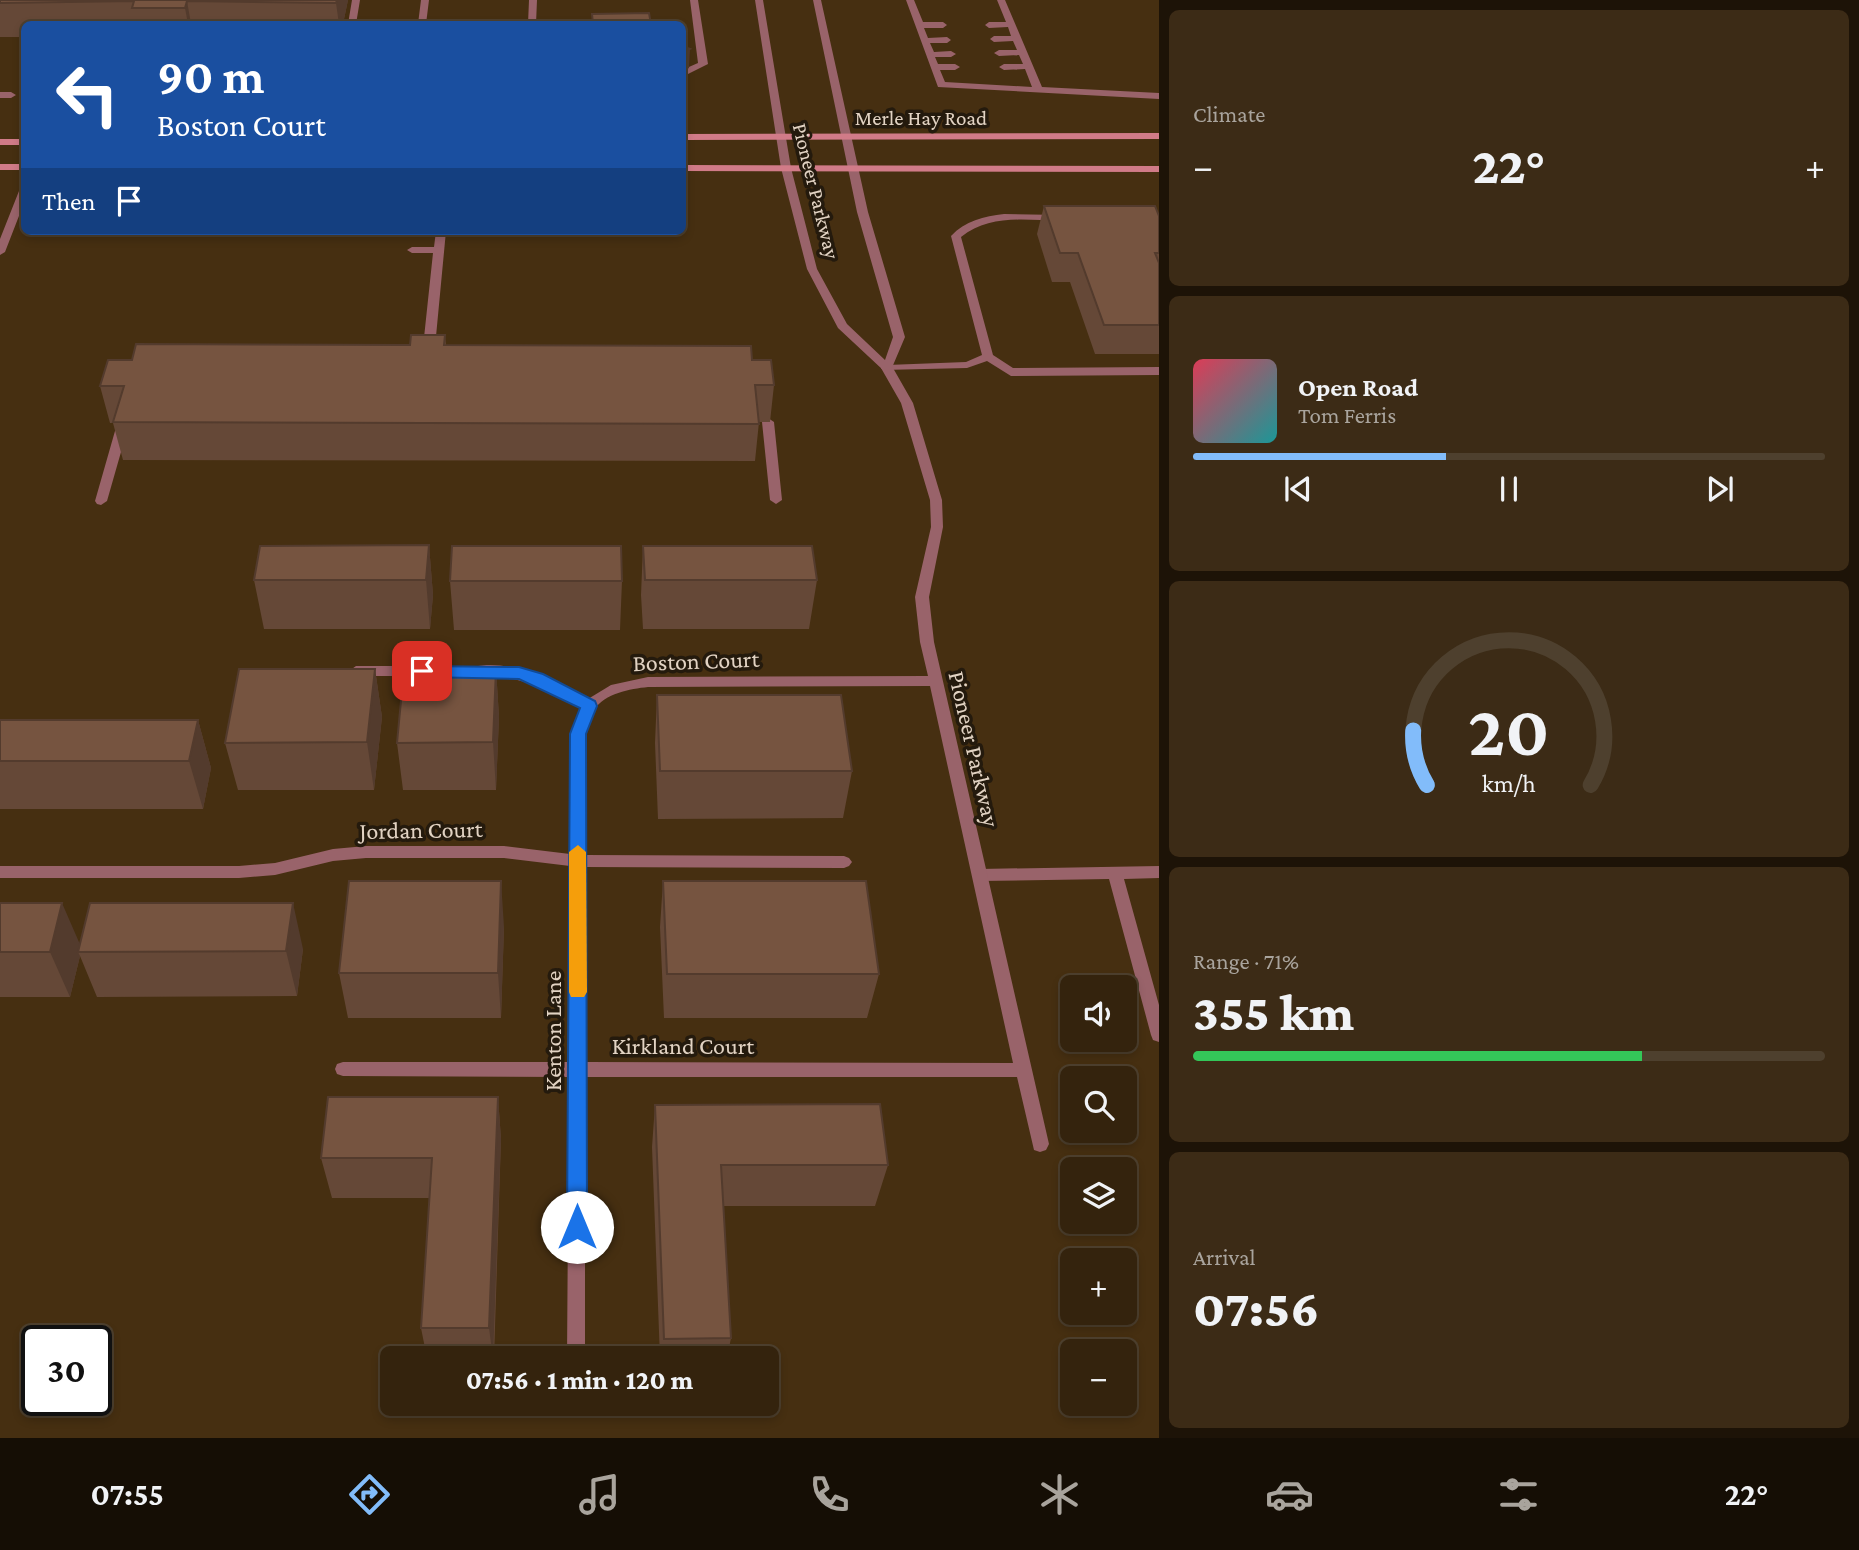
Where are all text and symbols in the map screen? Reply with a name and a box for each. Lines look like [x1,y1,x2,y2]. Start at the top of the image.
icon: left [42,49,133,140]
text: 90 m [157,49,264,104]
text: Climate [1193,101,1265,127]
street label: Merle Hay Road [855,106,987,130]
text: Boston Court [157,107,326,143]
street label: Pioneer Parkway [788,121,845,262]
text: 22° [1472,136,1546,194]
text: − [1193,145,1213,187]
text: + [1805,145,1825,187]
icon: arrive [110,182,148,220]
text: Then [42,187,96,216]
text: Open Road [1298,373,1418,402]
text: Tom Ferris [1298,402,1396,428]
icon: previous [1279,470,1317,508]
icon: pause [1490,470,1528,508]
icon: next [1701,470,1739,508]
pin [392,641,452,701]
street label: Boston Court [632,645,761,676]
icon: arrive [403,652,441,690]
street label: Pioneer Parkway [943,668,1006,830]
text: 20 [1468,690,1550,771]
text: km/h [1482,770,1536,797]
street label: Jordan Court [357,815,484,844]
text: Range · 71% [1193,948,1299,974]
street label: Kenton Lane [539,971,566,1091]
map controls [1060,975,1137,1416]
button: sound [1060,975,1137,1052]
text: 355 km [1193,983,1354,1041]
street label: Kirkland Court [612,1032,755,1059]
button: search [1060,1066,1137,1143]
button: layers [1060,1157,1137,1234]
position arrow [540,1190,614,1264]
text: Arrival [1193,1244,1256,1270]
button: + [1060,1248,1137,1325]
text: 07:56 [1193,1279,1319,1337]
speed limit sign: 30 [21,1325,112,1416]
button: − [1060,1339,1137,1416]
text: 07:56 · 1 min · 120 m [466,1366,693,1395]
icon: directions [345,1470,394,1519]
icon: music [575,1470,624,1519]
icon: phone [805,1470,854,1519]
icon: climate [1035,1470,1084,1519]
icon: car [1265,1470,1314,1519]
icon: filters [1494,1470,1543,1519]
text: 07:55 [90,1476,164,1512]
text: 22° [1724,1476,1768,1512]

